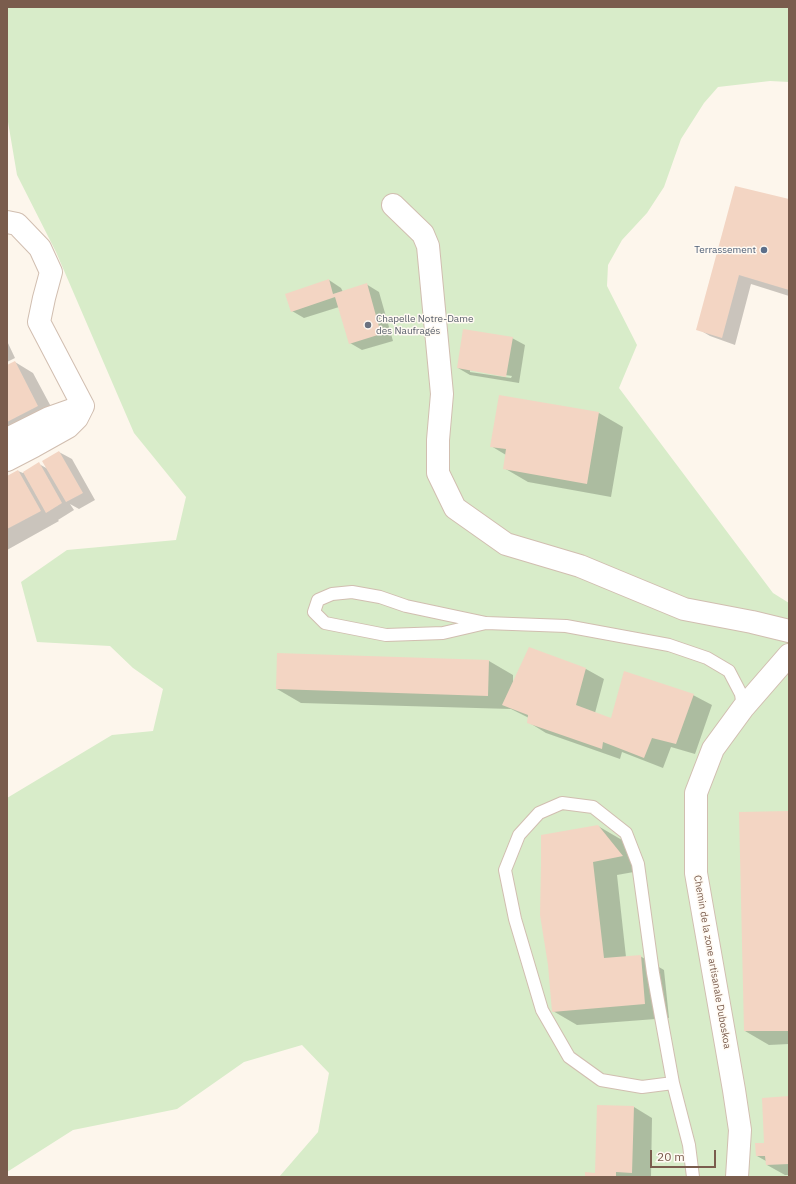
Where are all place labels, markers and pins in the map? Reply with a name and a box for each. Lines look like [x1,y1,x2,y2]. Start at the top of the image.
place label: Terrassement [694,244,756,256]
marker: Terrassement [759,245,769,255]
place label: Chapelle Notre-Dame des Naufragés [376,313,473,336]
marker: Chapelle Notre-Dame des Naufragés [363,320,373,330]

